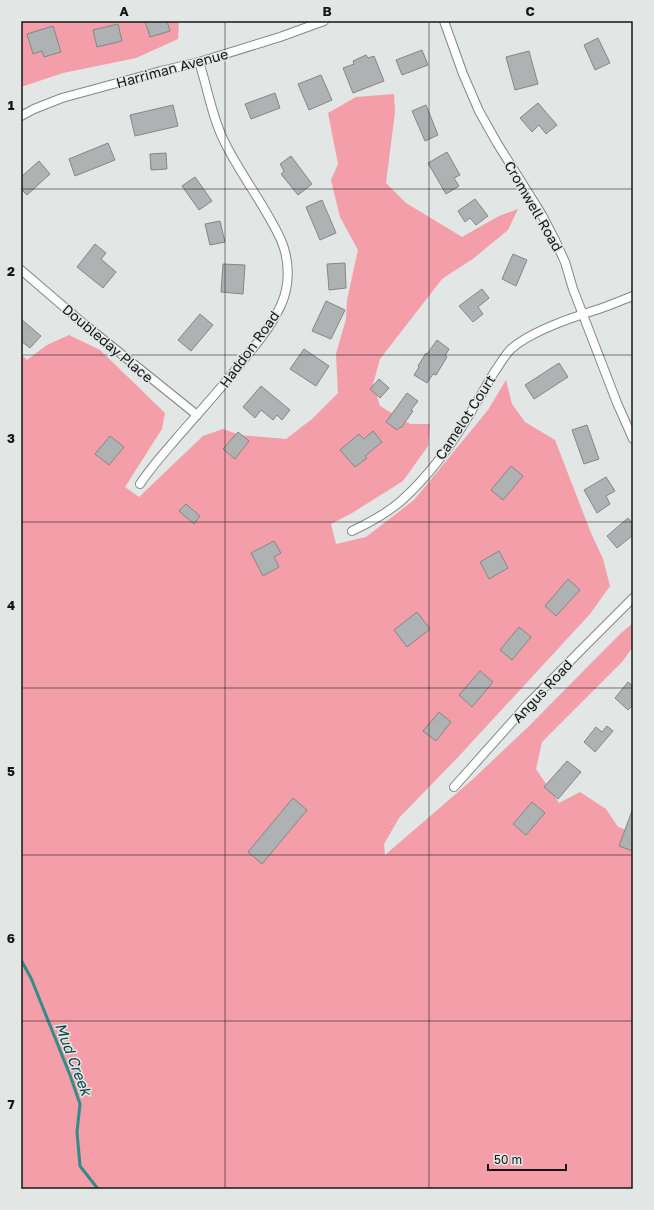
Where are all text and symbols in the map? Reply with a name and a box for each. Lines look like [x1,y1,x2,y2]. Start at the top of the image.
text: A [119,3,129,19]
text: B [322,3,332,19]
text: C [525,3,535,19]
street label: Harriman Avenue [114,45,230,91]
text: 1 [8,97,15,113]
street label: Cromwell Road [501,158,567,254]
text: 2 [7,263,15,279]
street label: Doubleday Place [59,300,157,386]
street label: Haddon Road [215,307,283,391]
street label: Camelot Court [431,371,499,463]
text: 3 [7,430,15,446]
text: 4 [7,597,15,613]
street label: Angus Road [508,656,576,726]
text: 5 [7,763,15,779]
text: 6 [7,930,15,946]
water label: Mud Creek [52,1020,97,1099]
text: 7 [7,1096,15,1112]
scale bar [488,1146,566,1172]
text: 50 m [494,1152,522,1167]

